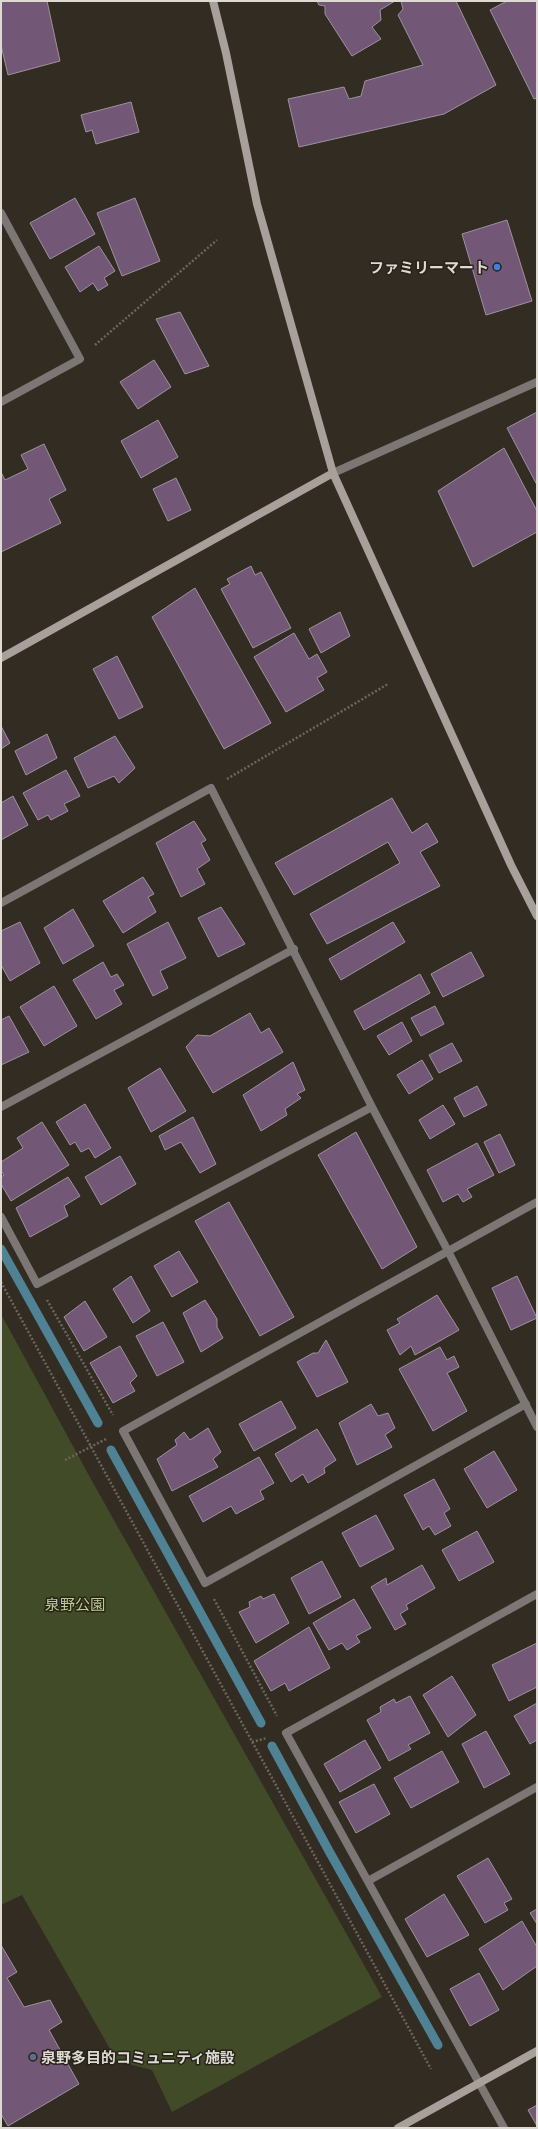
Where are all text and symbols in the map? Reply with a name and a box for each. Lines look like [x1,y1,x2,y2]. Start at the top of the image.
place label: ファミリーマート [369,258,489,276]
marker: ファミリーマート [492,262,502,272]
park label: 泉野公園 [45,1595,105,1613]
place label: 泉野多目的コミュニティ施設 [41,2048,235,2066]
marker: 泉野多目的コミュニティ施設 [28,2052,38,2062]

